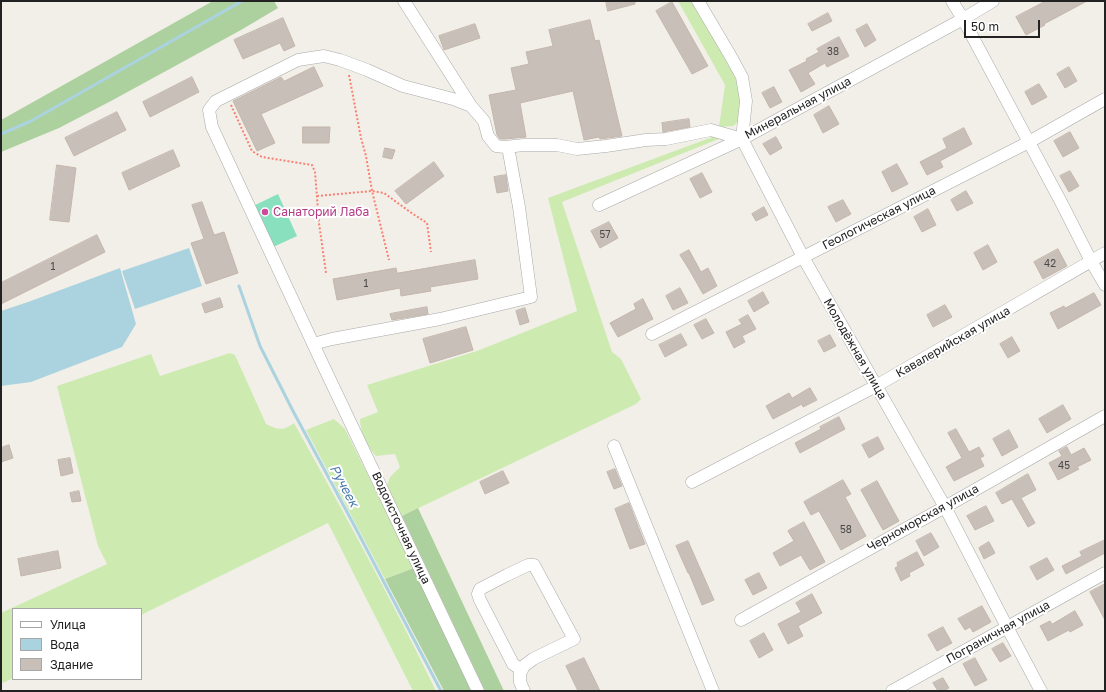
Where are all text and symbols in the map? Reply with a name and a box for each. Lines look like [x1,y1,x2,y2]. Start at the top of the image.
scale bar [966,12,1042,38]
text: 50 m [971,19,999,34]
house number: 38 [827,46,839,58]
street label: Минеральная улица [742,74,854,142]
street label: Геологическая улица [820,183,938,253]
place label: Санаторий Лаба [273,205,369,219]
marker: Санаторий Лаба [260,207,270,217]
house number: 57 [599,229,611,241]
house number: 42 [1044,258,1056,270]
house number: 1 [51,261,55,273]
house number: 1 [364,278,368,290]
street label: Молодёжная улица [820,296,890,402]
street label: Кавалерийская улица [893,303,1013,381]
house number: 45 [1058,460,1070,472]
water label: Ручеек [326,462,362,510]
street label: Водоисточная улица [369,470,433,586]
street label: Черноморская улица [865,481,981,555]
house number: 58 [840,524,852,536]
street label: Пограничная улица [944,598,1052,666]
legend [12,608,142,680]
text: Улица [50,617,86,632]
text: Вода [50,637,79,652]
text: Здание [50,657,93,672]

